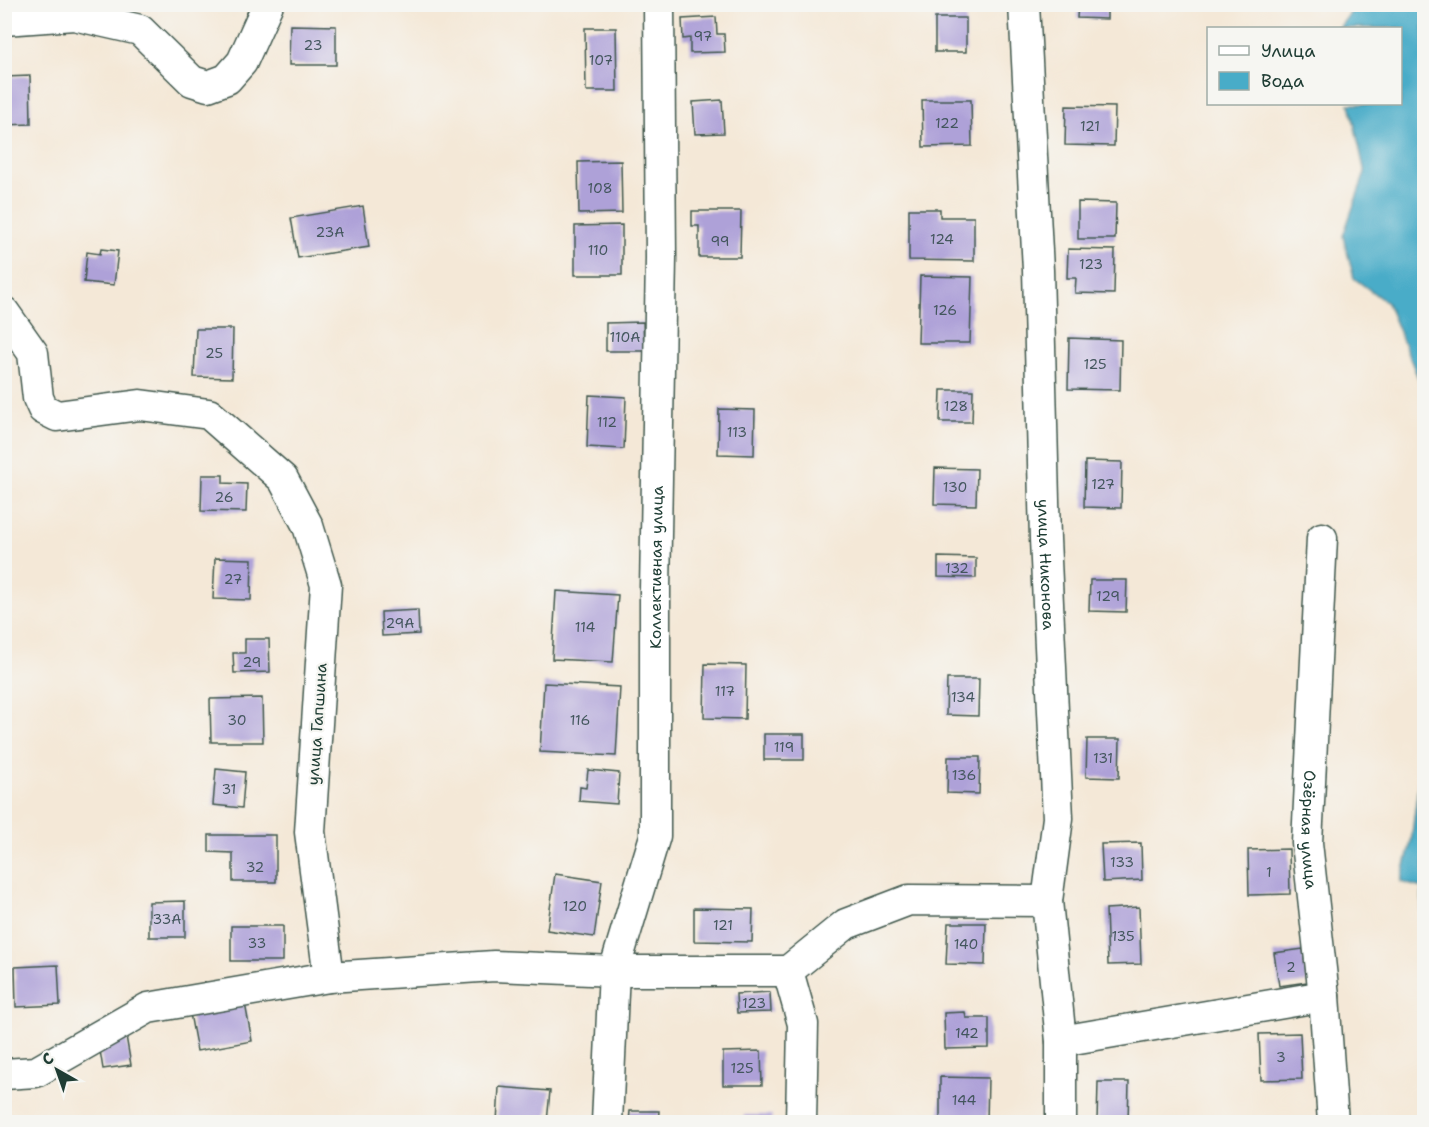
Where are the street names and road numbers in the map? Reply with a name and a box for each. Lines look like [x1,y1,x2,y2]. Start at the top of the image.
street label: Коллективная улица [645,485,667,649]
street label: улица Никонова [1033,499,1060,631]
street label: улица Гапшина [302,662,332,786]
street label: Озёрная улица [1296,770,1323,890]

